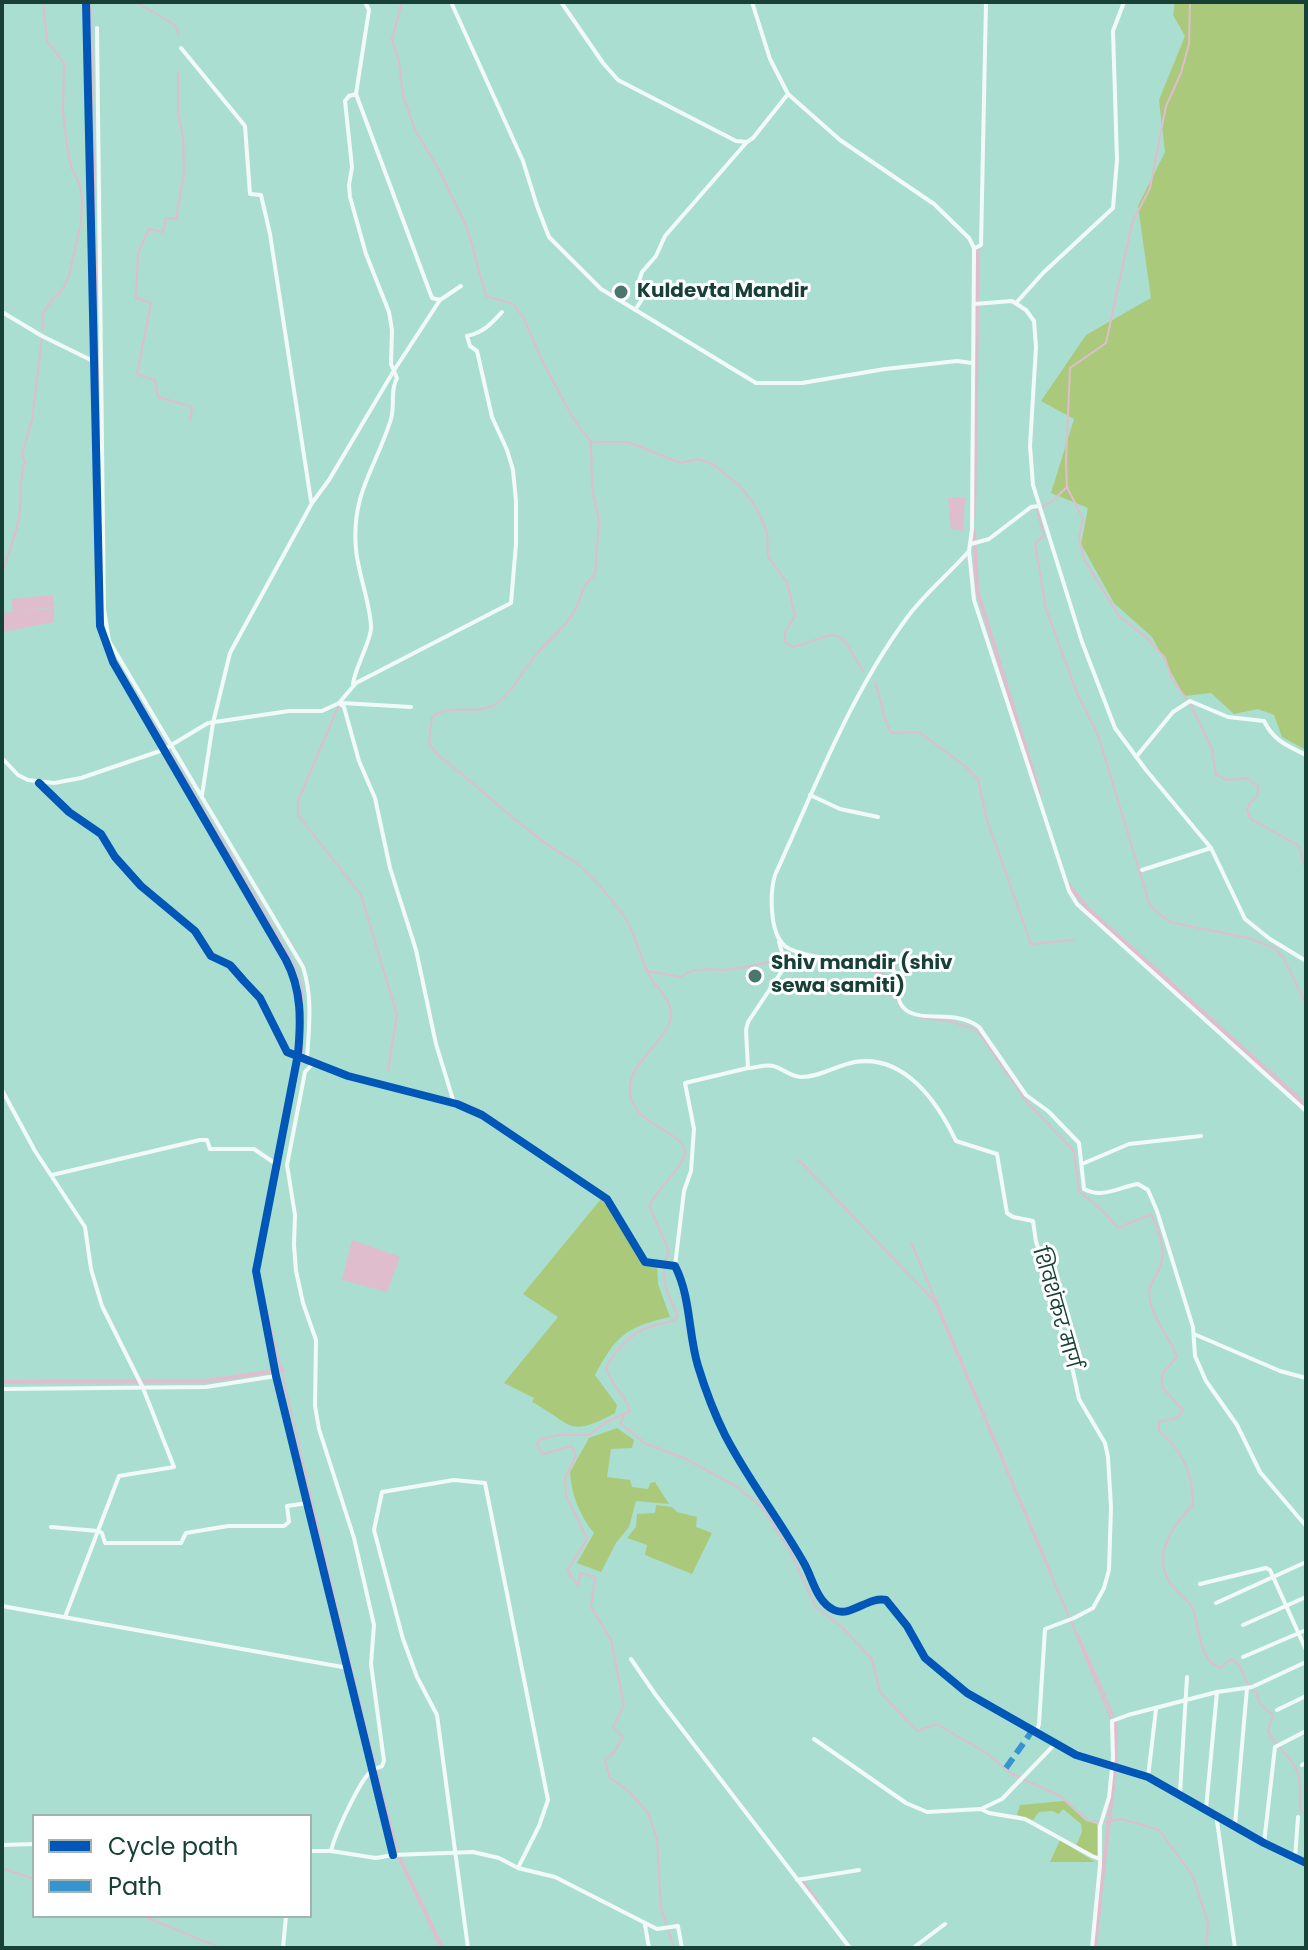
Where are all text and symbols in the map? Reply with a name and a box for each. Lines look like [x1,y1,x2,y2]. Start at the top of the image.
place label: Kuldevta Mandir [637,280,808,304]
marker: Kuldevta Mandir [612,283,630,301]
place label: Shiv mandir (shiv sewa samiti) [771,952,953,999]
marker: Shiv mandir (shiv sewa samiti) [746,967,764,985]
street label: शिवशंकर मार्ग [1026,1245,1084,1371]
legend [32,1814,312,1918]
text: Cycle path [108,1830,238,1863]
text: Path [108,1870,162,1903]

